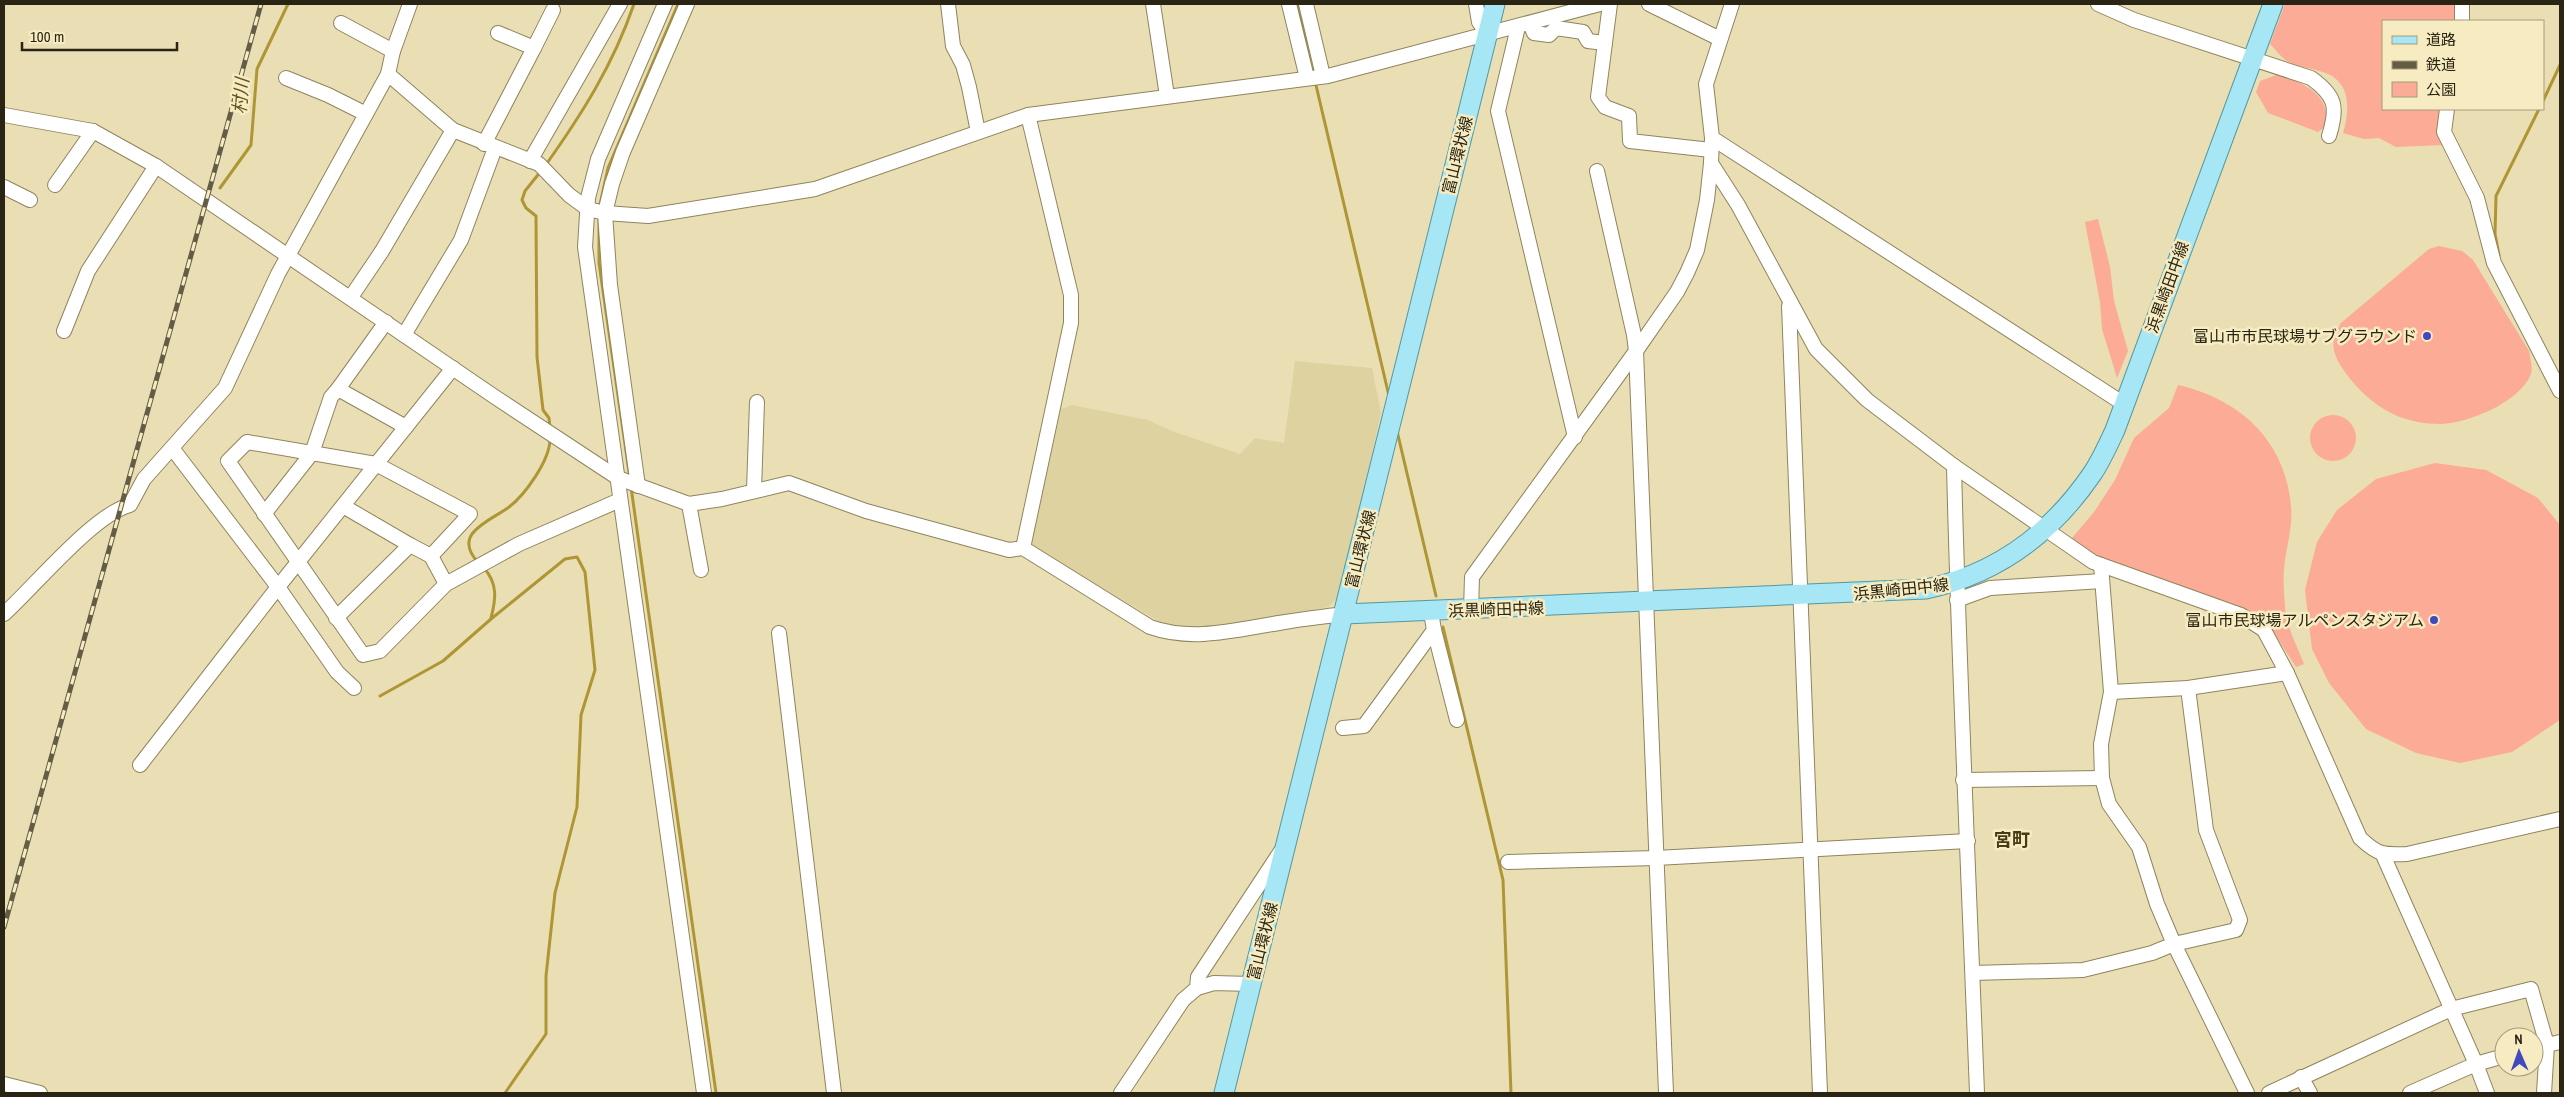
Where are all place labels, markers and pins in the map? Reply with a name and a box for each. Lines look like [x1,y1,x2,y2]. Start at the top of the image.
place label: 富山市市民球場サブグラウンド [2193,325,2417,347]
marker: 富山市市民球場サブグラウンド [2421,330,2433,342]
place label: 富山市民球場アルペンスタジアム [2186,609,2424,631]
marker: 富山市民球場アルペンスタジアム [2428,614,2440,626]

